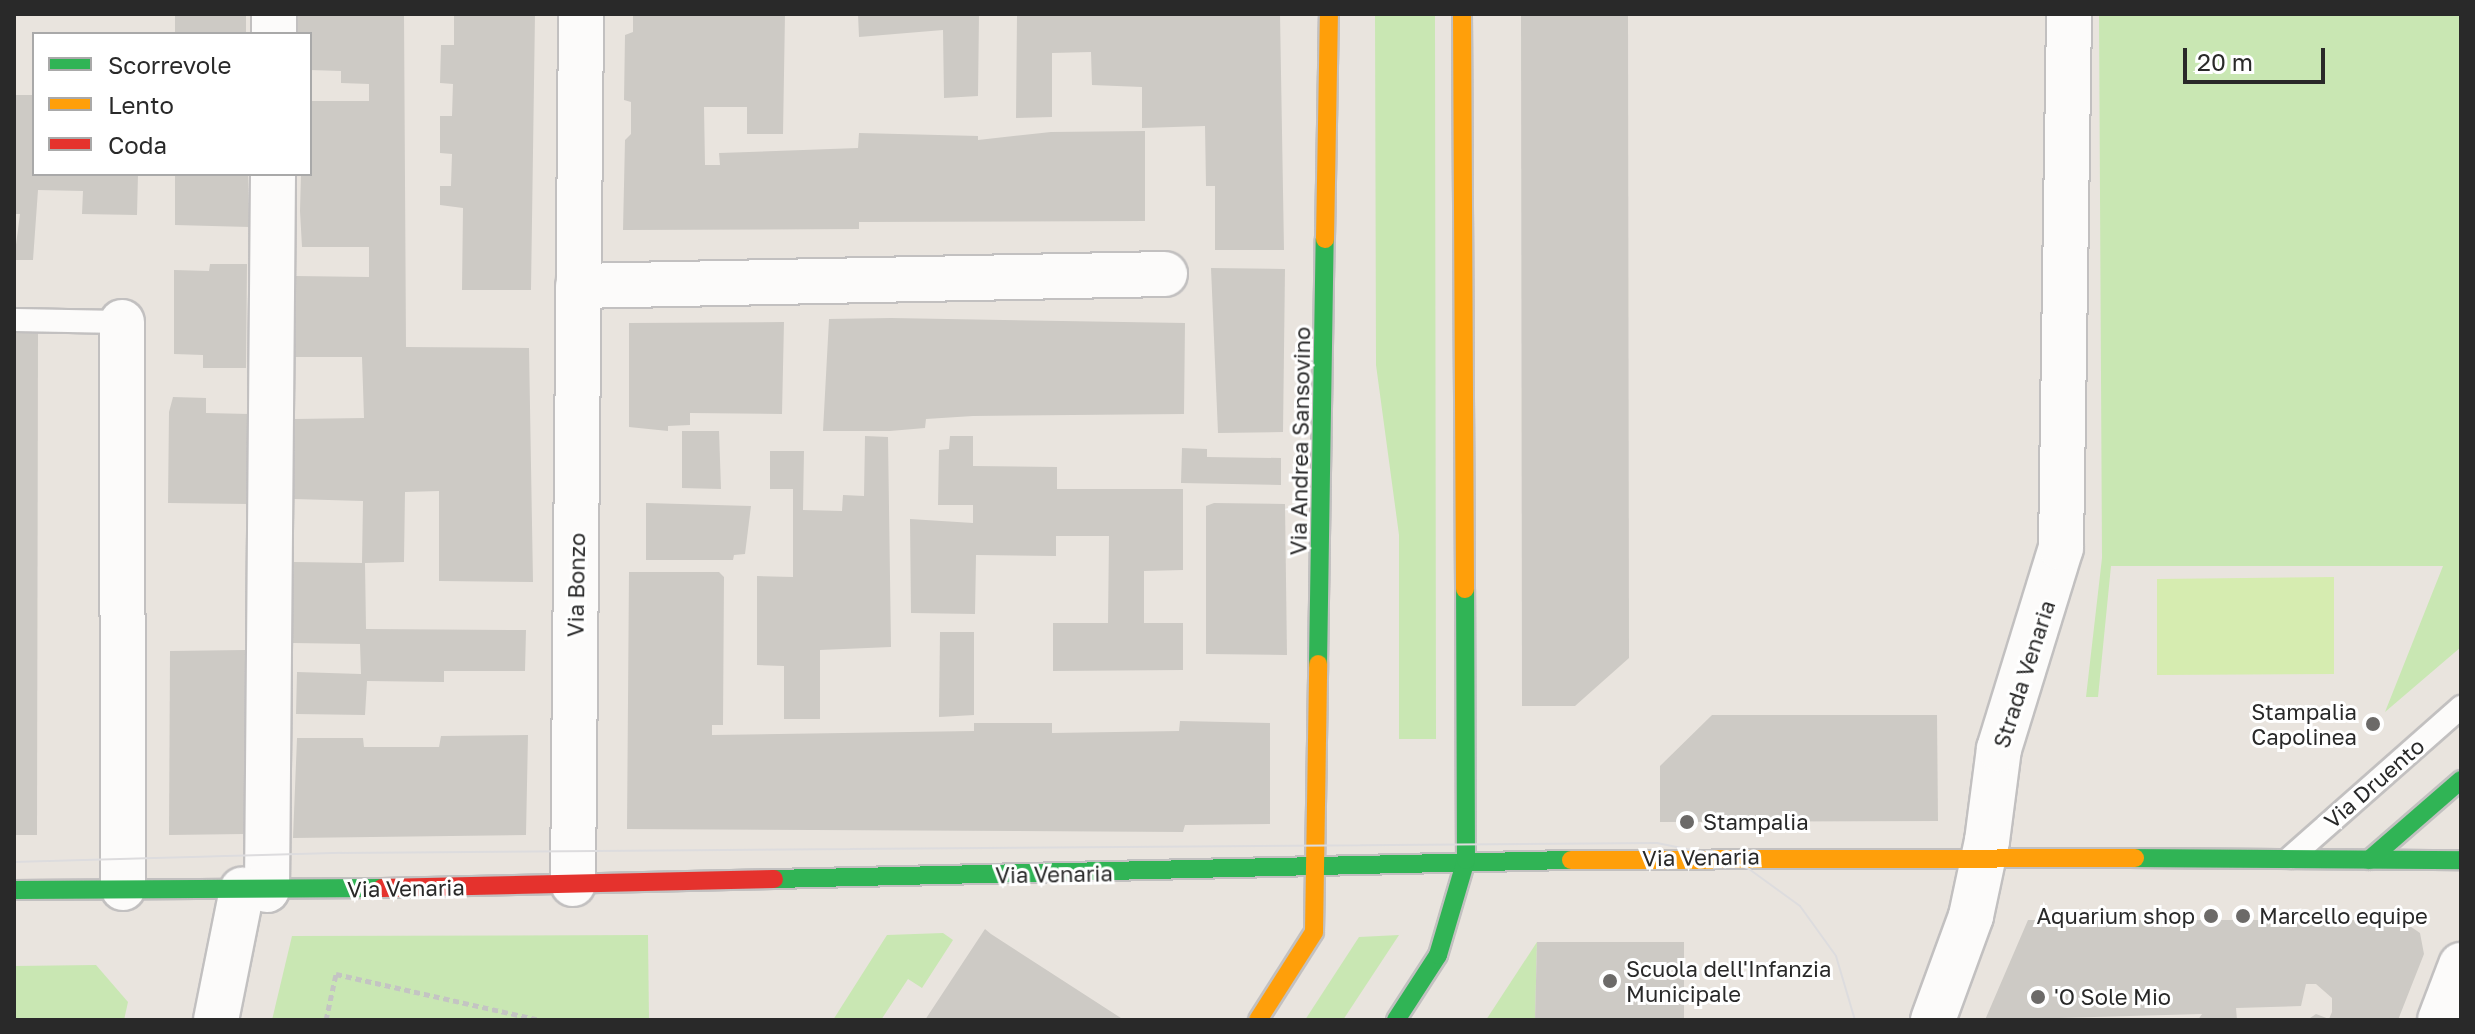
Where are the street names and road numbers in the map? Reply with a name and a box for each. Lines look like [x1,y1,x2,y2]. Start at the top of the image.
street label: Via Andrea Sansovino [1285,326,1315,556]
street label: Via Bonzo [562,533,590,637]
street label: Strada Venaria [1988,597,2060,751]
street label: Via Druento [2319,732,2429,834]
street label: Via Venaria [1642,843,1760,871]
street label: Via Venaria [995,860,1113,888]
street label: Via Venaria [347,874,465,902]

